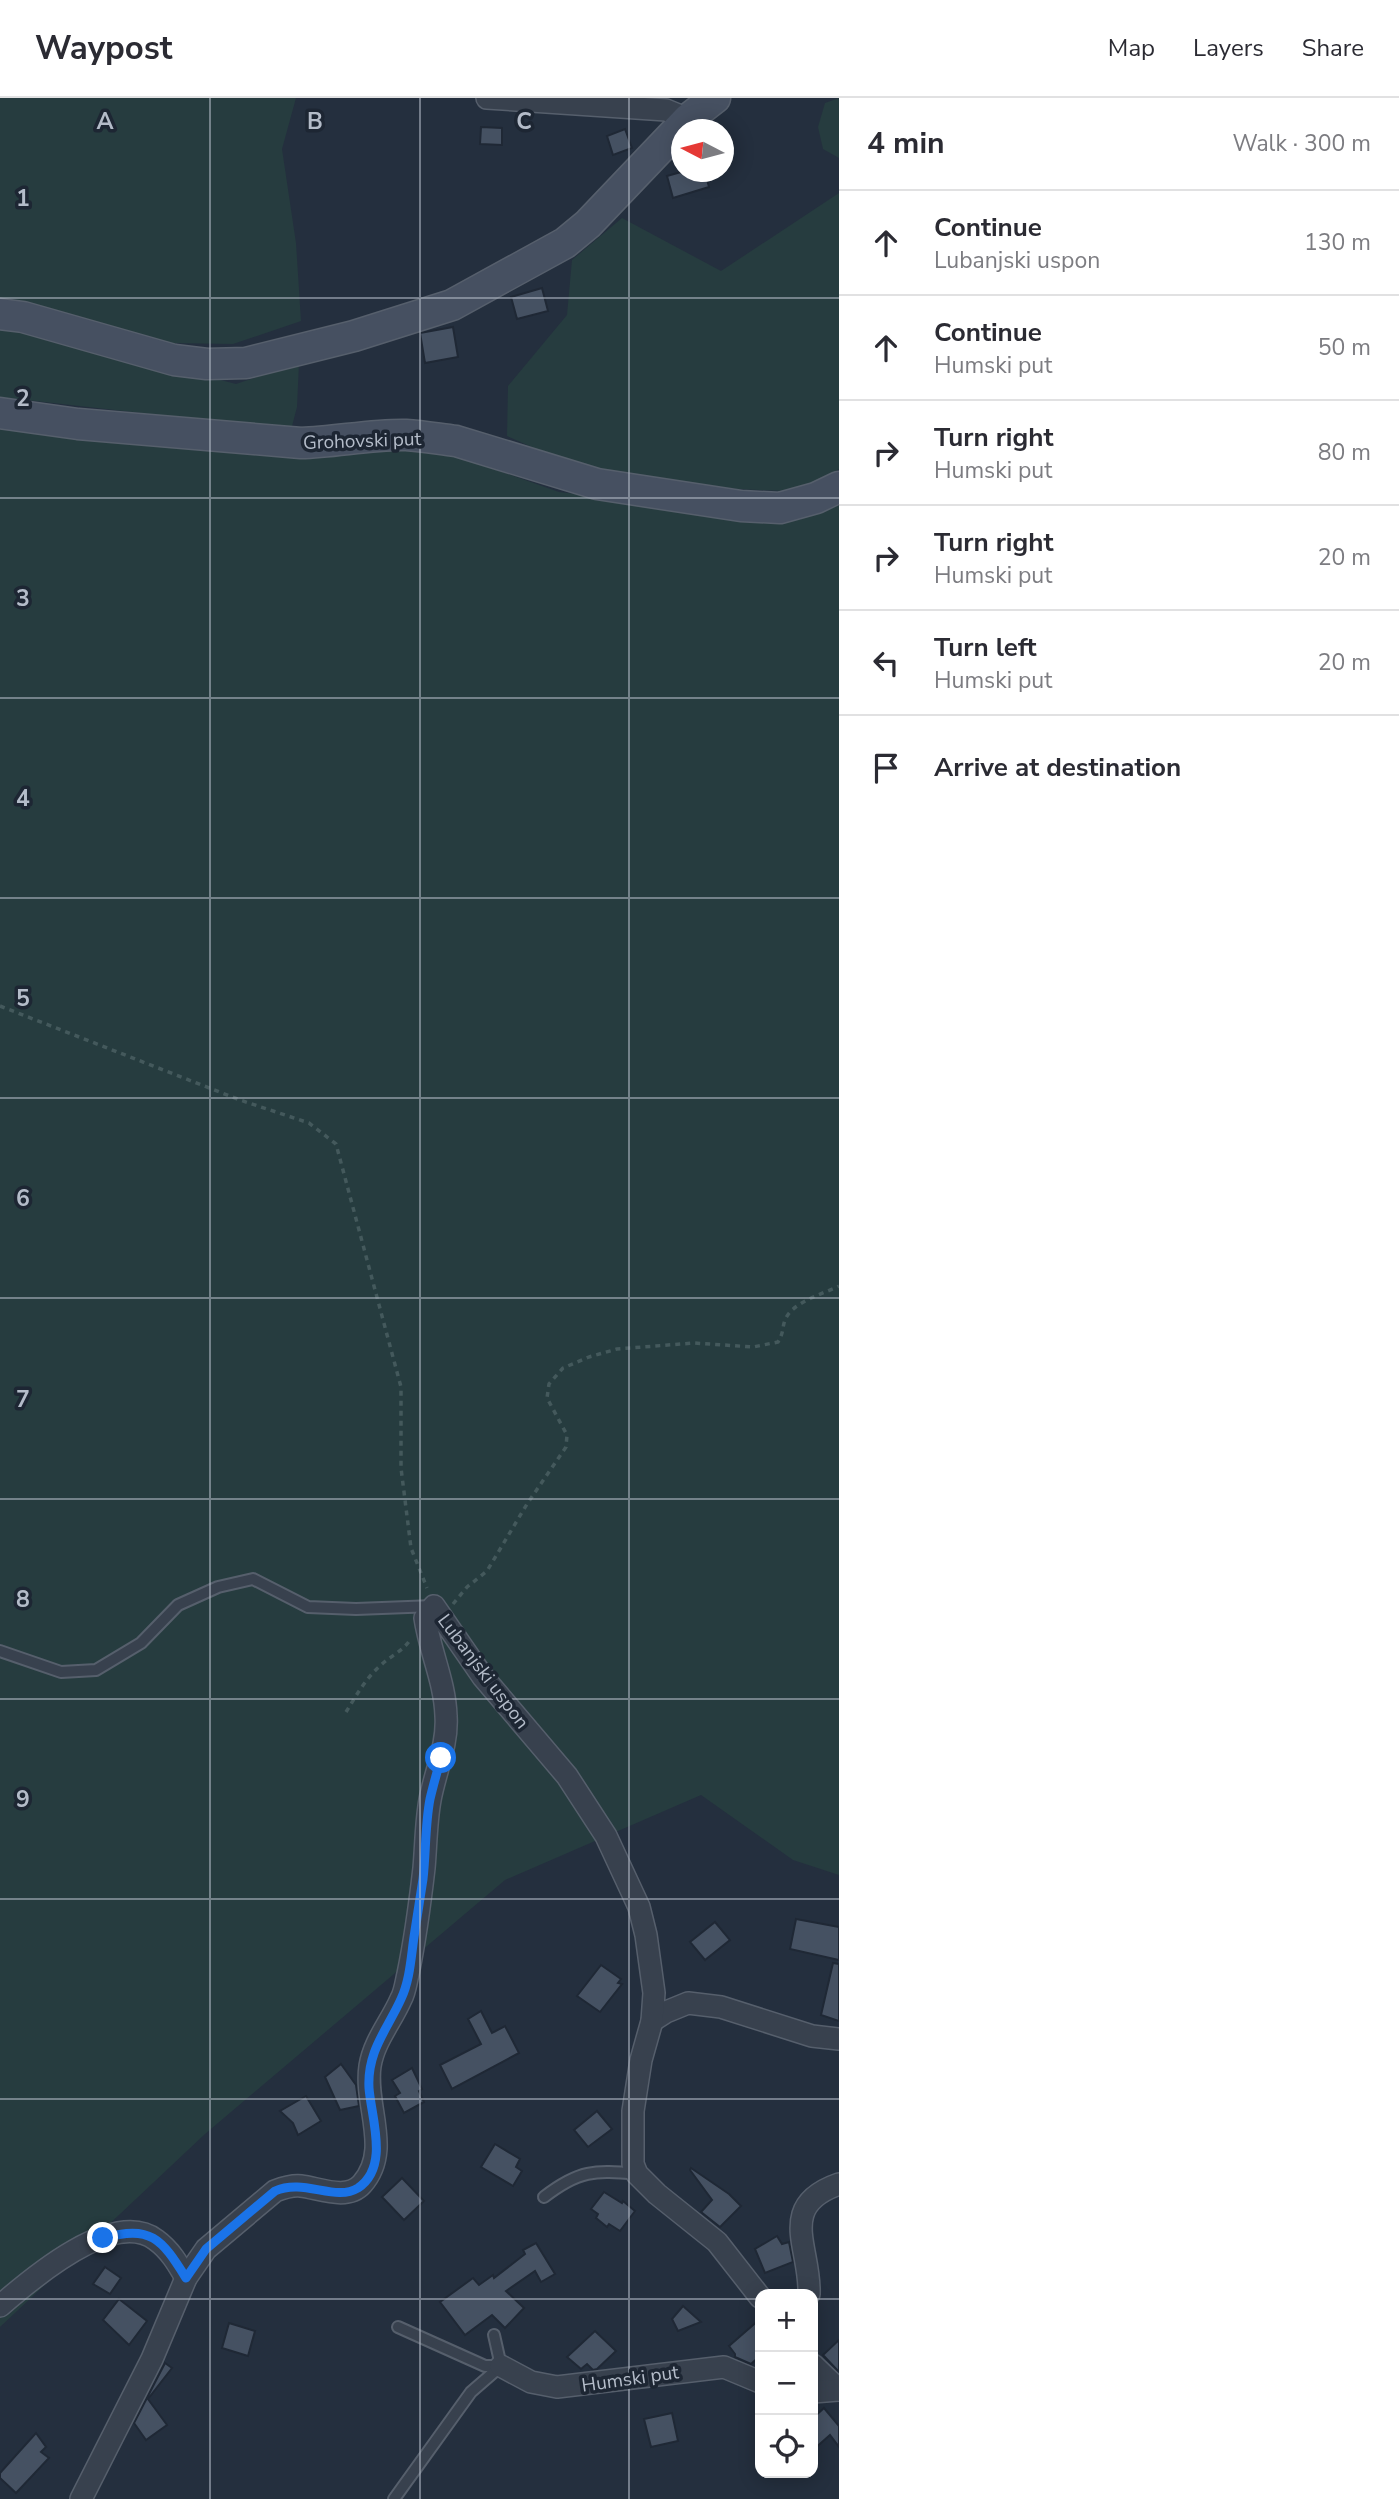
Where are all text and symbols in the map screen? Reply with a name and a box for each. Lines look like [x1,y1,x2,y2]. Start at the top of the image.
text: Waypost [35,26,172,71]
text: Map [1108,32,1155,64]
text: Layers [1193,32,1264,64]
text: Share [1302,32,1364,64]
text: A [96,106,114,137]
text: B [307,106,323,137]
text: C [516,106,532,137]
north arrow [671,119,734,182]
text: 4 min [867,123,945,164]
text: Walk · 300 m [1232,128,1371,159]
text: 1 [16,183,30,214]
text: Continue [934,210,1042,245]
icon: ahead [867,224,905,262]
text: 130 m [1304,227,1371,258]
text: Lubanjski uspon [934,245,1100,276]
text: Continue [934,315,1042,350]
icon: ahead [867,329,905,367]
text: 50 m [1318,332,1371,363]
text: Humski put [934,350,1052,381]
text: 2 [16,383,30,414]
text: Turn right [934,420,1053,455]
street label: Grohovski put [303,426,422,456]
icon: right [867,434,905,472]
text: 80 m [1318,437,1371,468]
text: Humski put [934,455,1052,486]
text: Turn right [934,525,1053,560]
icon: right [867,539,905,577]
text: 20 m [1318,542,1371,573]
text: Humski put [934,560,1052,591]
text: 3 [16,583,30,614]
text: Turn left [934,630,1037,665]
icon: left [867,644,905,682]
text: 20 m [1318,647,1371,678]
text: Humski put [934,665,1052,696]
icon: arrive [867,749,905,787]
text: Arrive at destination [934,750,1181,785]
text: 4 [16,783,30,814]
text: 5 [16,983,30,1014]
text: 6 [16,1183,30,1214]
text: 7 [16,1384,30,1415]
text: 8 [16,1584,30,1615]
street label: Lubanjski uspon [431,1609,535,1734]
route start [425,1742,456,1773]
text: 9 [16,1784,30,1815]
route end [87,2222,118,2253]
map controls [755,2289,818,2478]
button: + [755,2289,818,2352]
button: − [755,2352,818,2415]
street label: Humski put [580,2359,681,2399]
button: locate [755,2415,818,2478]

